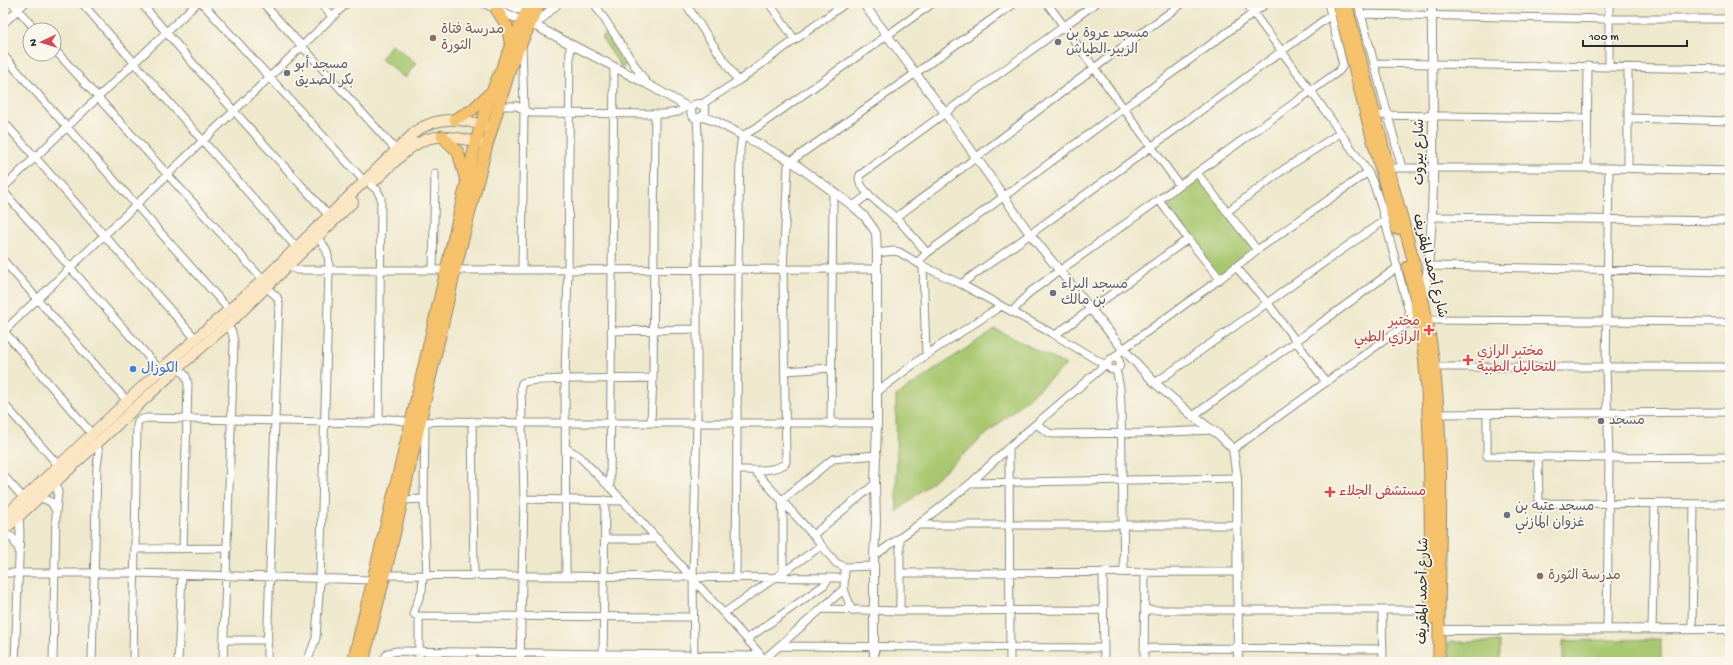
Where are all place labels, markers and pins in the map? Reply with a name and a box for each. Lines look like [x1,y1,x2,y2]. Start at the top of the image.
place label: مدرسة فتاة الثورة [441,22,504,55]
place label: مسجد عروة بن الزبير-الطياش [1066,26,1149,59]
marker: مدرسة فتاة الثورة [428,33,438,43]
marker: مسجد عروة بن الزبير-الطياش [1053,37,1063,47]
place label: مسجد أبو بكر الصديق [294,55,354,90]
marker: مسجد أبو بكر الصديق [282,68,292,78]
place label: مسجد البراء بن مالك [1061,277,1128,310]
marker: مسجد البراء بن مالك [1048,288,1058,298]
place label: مختبر الرازي الطبي [1354,314,1420,349]
marker: مختبر الرازي الطبي [1423,324,1435,336]
place label: مختبر الرازي للتحاليل الطبية [1477,344,1556,377]
marker: مختبر الرازي للتحاليل الطبية [1462,354,1474,366]
place label: الكوزال [141,361,178,378]
marker: الكوزال [128,364,138,374]
place label: مسجد [1609,413,1645,430]
marker: مسجد [1596,416,1606,426]
place label: مستشفى الجلاء [1339,484,1426,501]
marker: مستشفى الجلاء [1324,486,1336,498]
place label: مسجد عتبه بن غزوان المازني [1515,499,1594,534]
marker: مسجد عتبه بن غزوان المازني [1502,510,1512,520]
place label: مدرسة الثورة [1548,568,1621,585]
marker: مدرسة الثورة [1535,571,1545,581]

